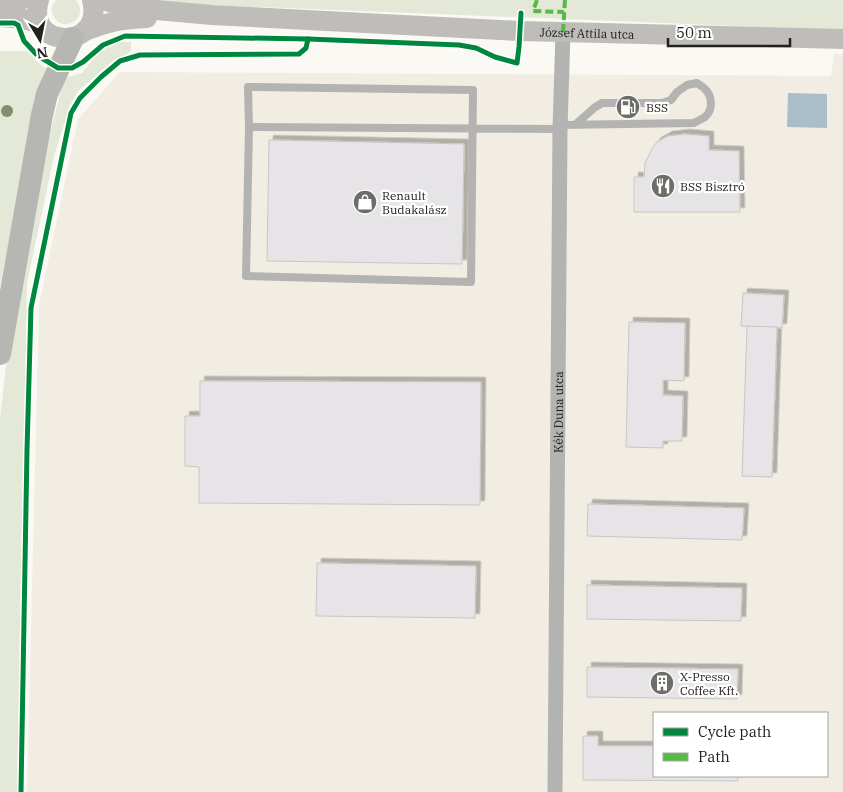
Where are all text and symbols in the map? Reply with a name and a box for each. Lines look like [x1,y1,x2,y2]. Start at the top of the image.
north arrow [15,15,65,65]
scale bar [668,15,790,47]
text: 50 m [676,23,712,42]
street label: József Attila utca [540,24,635,41]
text: N [35,43,49,63]
fuel station icon: BSS [615,94,641,120]
place label: BSS [646,100,668,115]
restaurant icon: BSS Bisztró [650,173,676,199]
place label: BSS Bisztró [680,179,745,194]
place label: Renault Budakalász [382,188,447,217]
shop icon: Renault Budakalász [352,189,378,215]
street label: Kék Duna utca [550,371,566,453]
place label: X-Presso Coffee Kft. [680,669,738,698]
building icon: X-Presso Coffee Kft. [649,670,675,696]
legend [653,712,828,777]
text: Cycle path [698,722,771,741]
text: Path [698,747,730,766]

